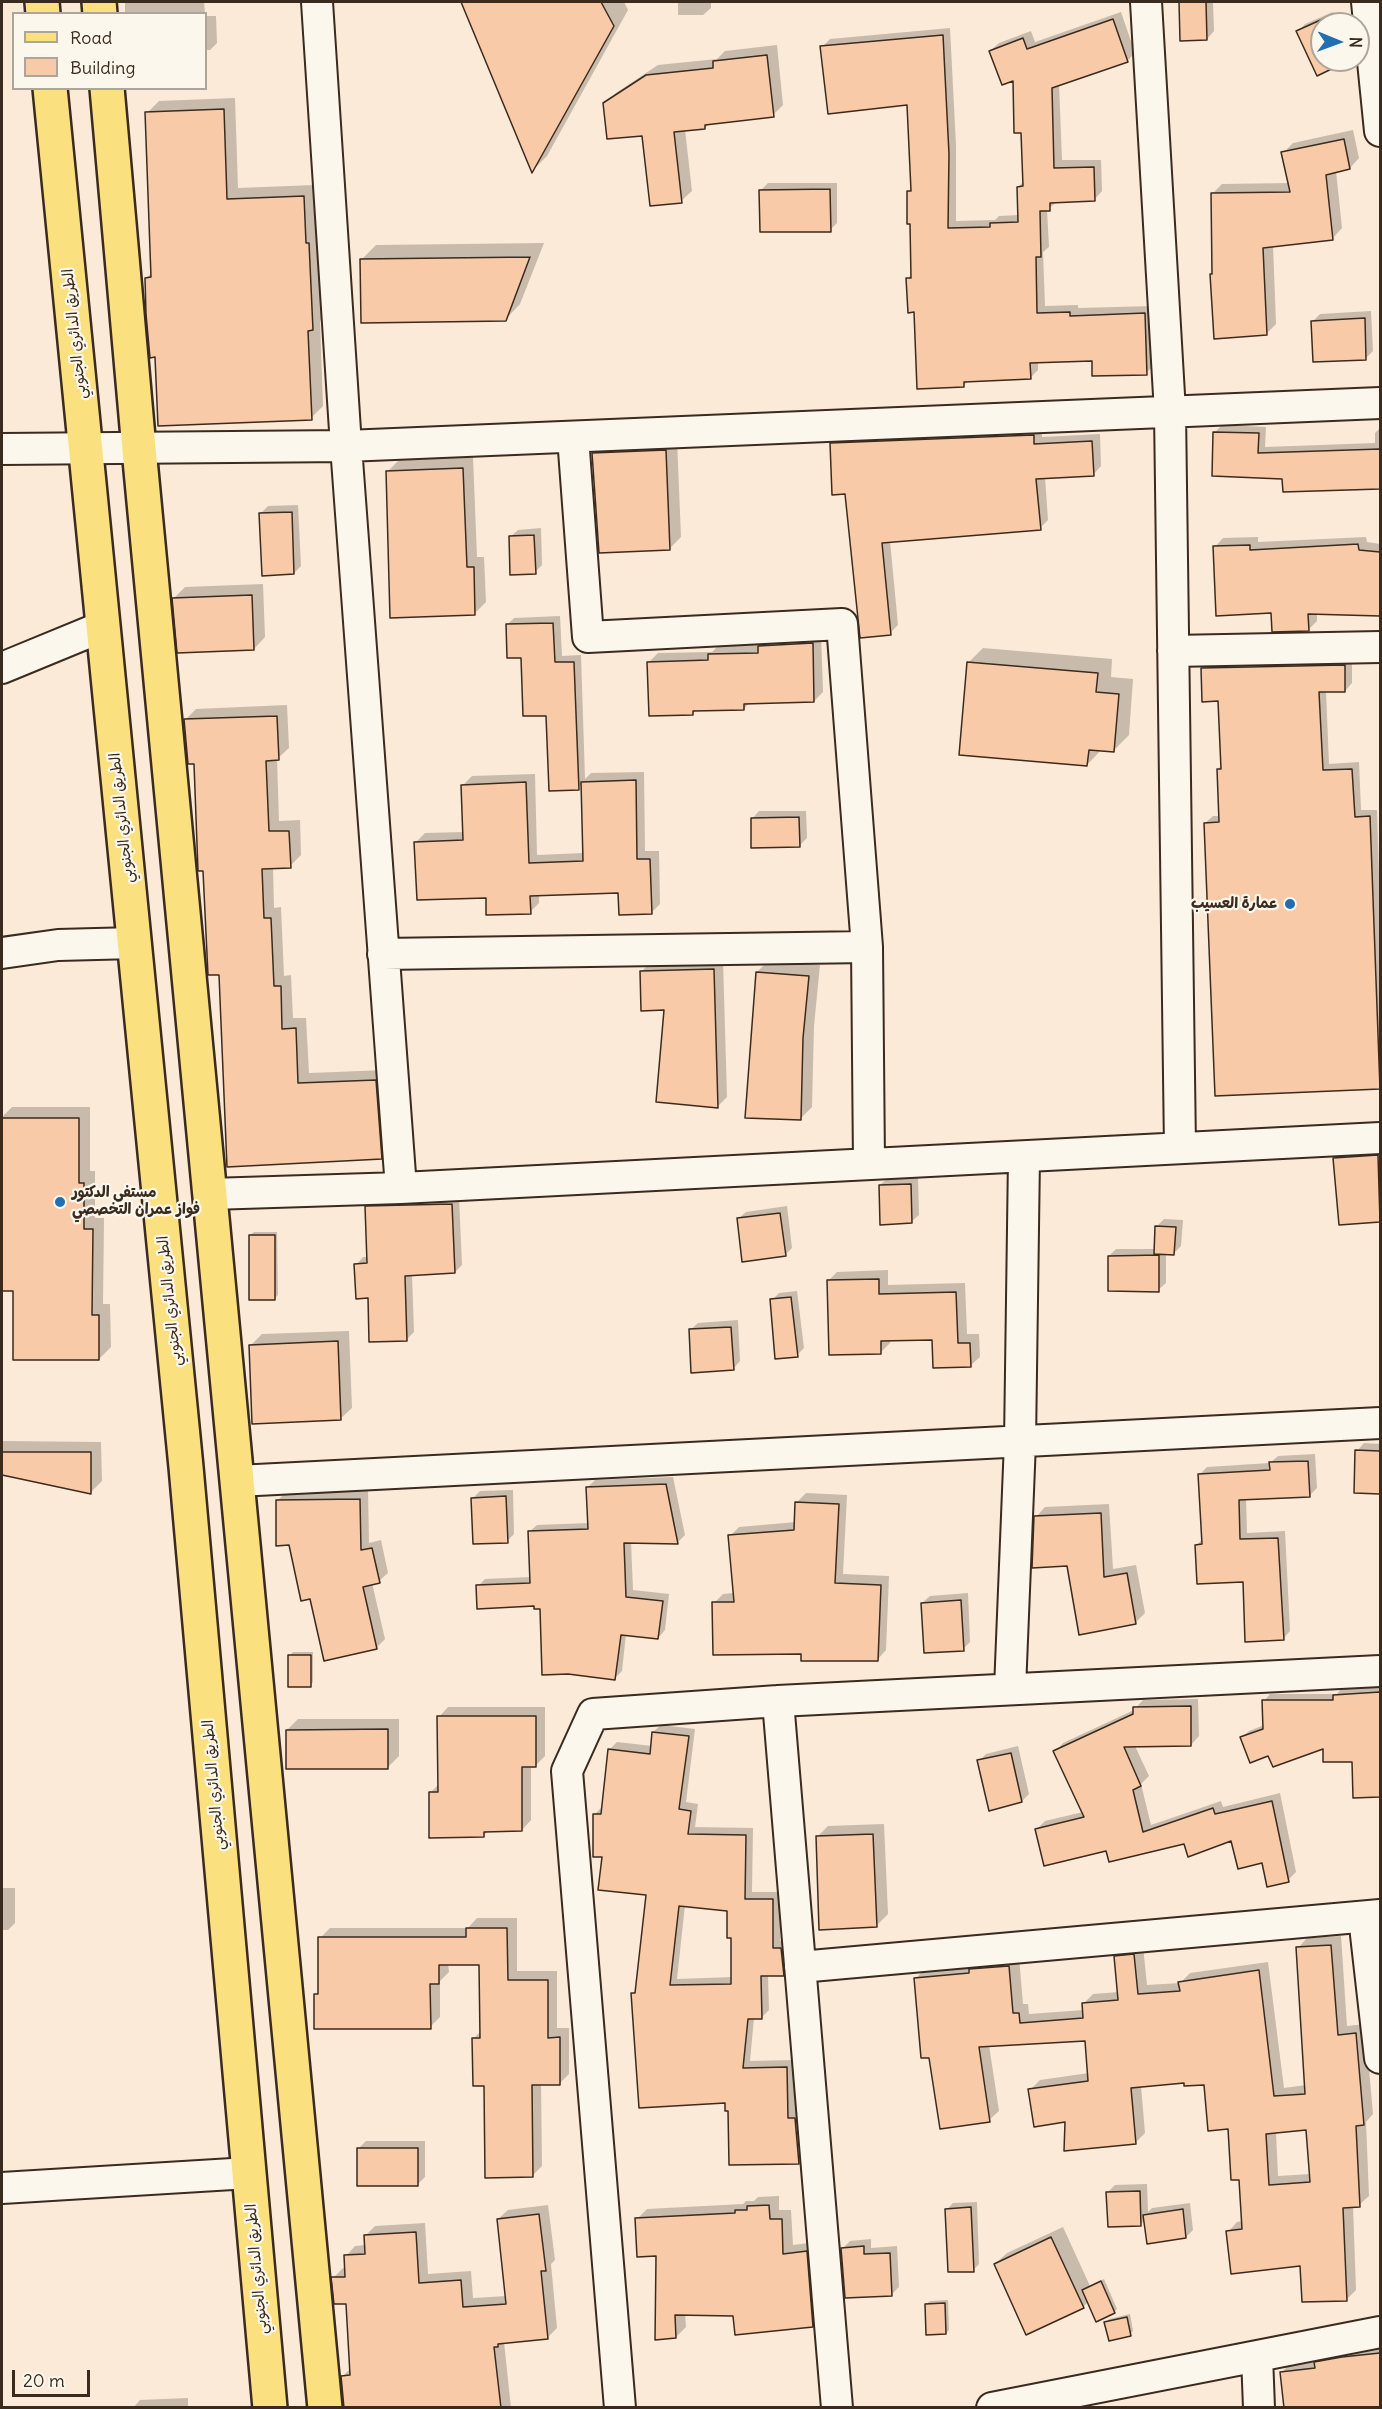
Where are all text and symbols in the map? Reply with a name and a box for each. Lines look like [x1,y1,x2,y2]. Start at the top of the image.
legend [12,12,207,90]
north arrow [1310,12,1370,72]
text: Road [70,26,112,49]
text: N [1346,37,1366,48]
text: Building [70,56,135,79]
street label: الطريق الدائري الجنوبي [59,268,91,400]
street label: الطريق الدائري الجنوبي [106,752,138,884]
place label: عمارة العسيب [1191,895,1278,913]
marker: عمارة العسيب [1283,897,1297,911]
place label: مستفى الدكتور فواز عمران التخصصي [72,1184,200,1219]
marker: مستفى الدكتور فواز عمران التخصصي [53,1195,67,1209]
street label: الطريق الدائري الجنوبي [154,1235,186,1367]
street label: الطريق الدائري الجنوبي [199,1719,229,1851]
street label: الطريق الدائري الجنوبي [242,2203,272,2335]
scale bar [15,2358,93,2396]
text: 20 m [23,2369,65,2392]

